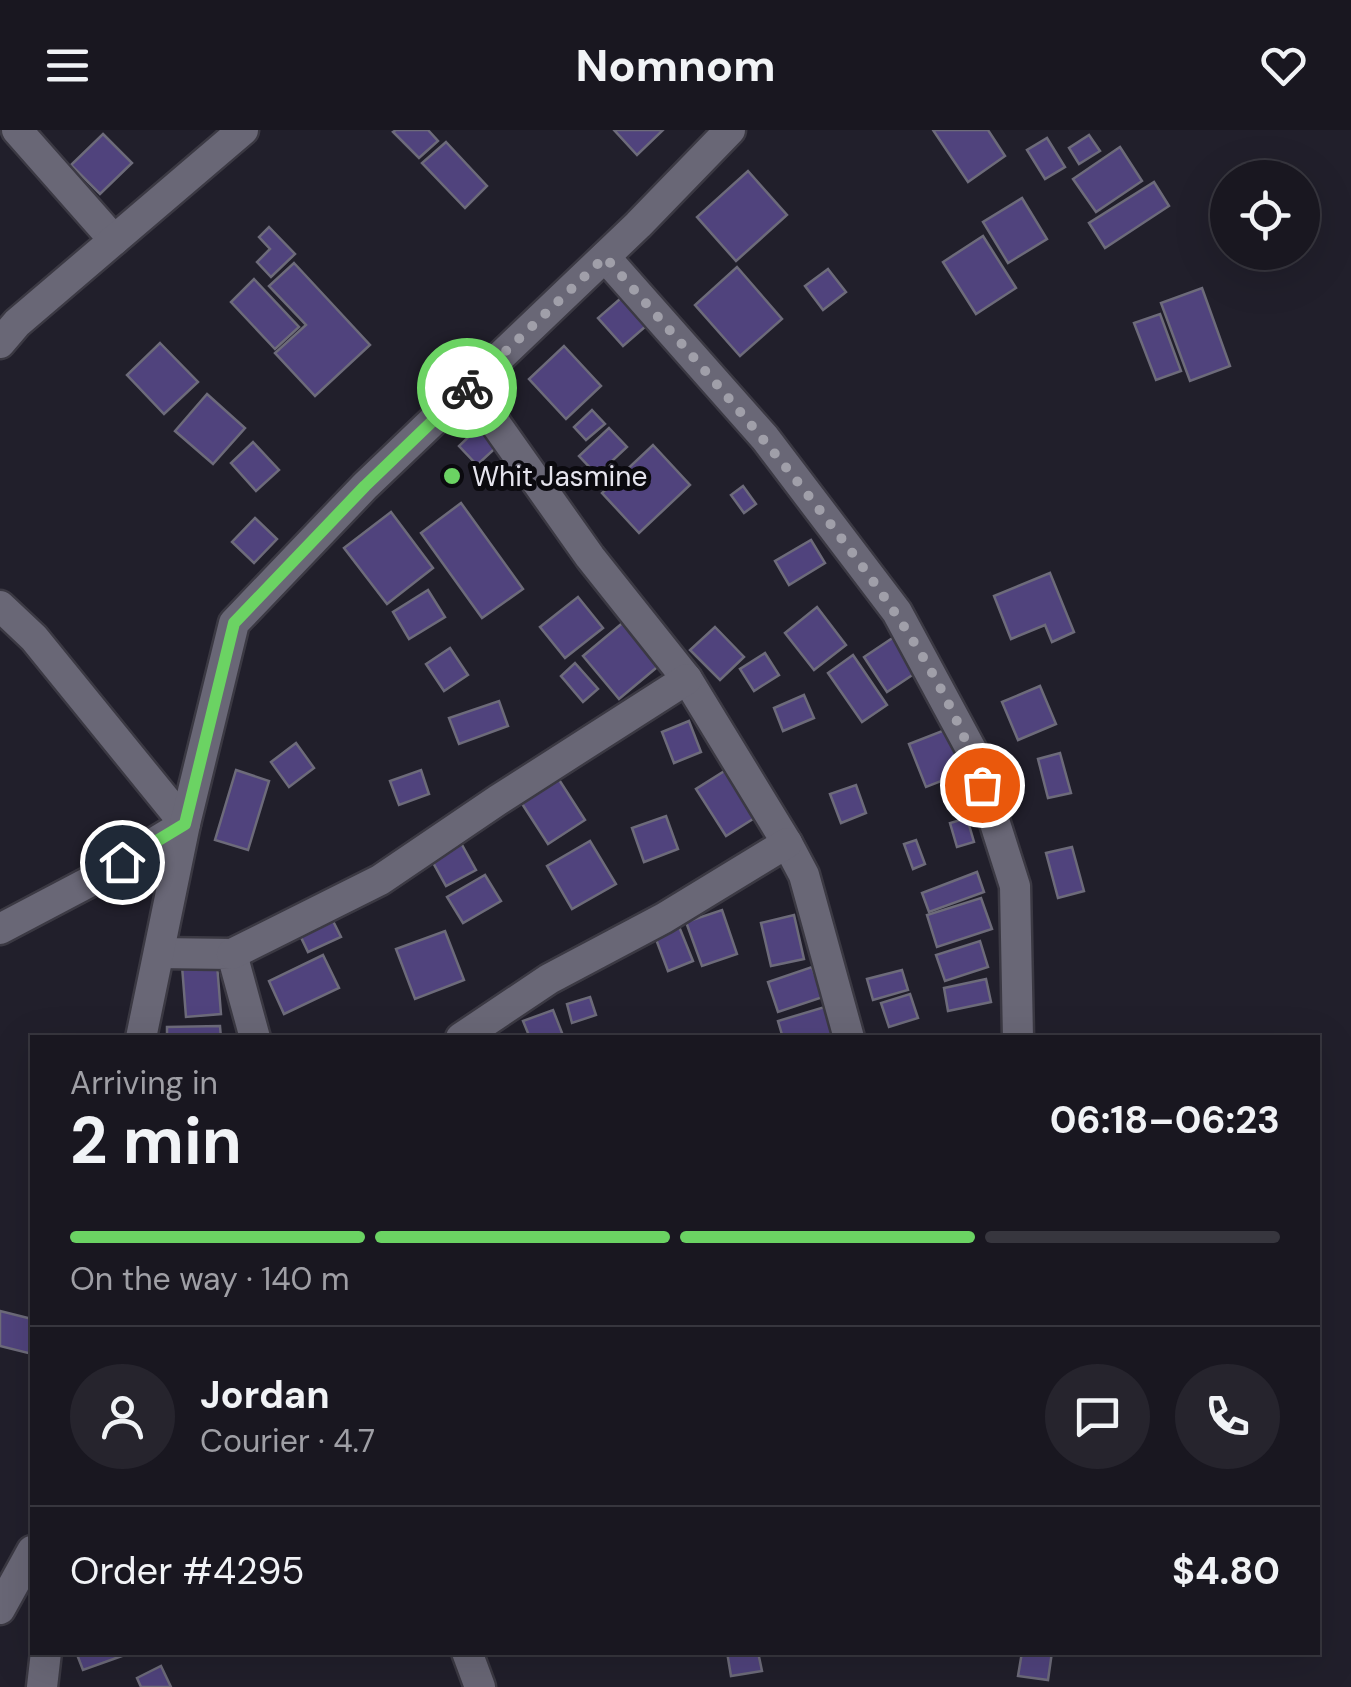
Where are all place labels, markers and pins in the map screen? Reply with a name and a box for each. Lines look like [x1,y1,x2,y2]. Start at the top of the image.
place label: Whit Jasmine [472,458,647,495]
marker: Whit Jasmine [441,465,463,487]
pin [940,743,1025,828]
pin [80,820,165,905]

